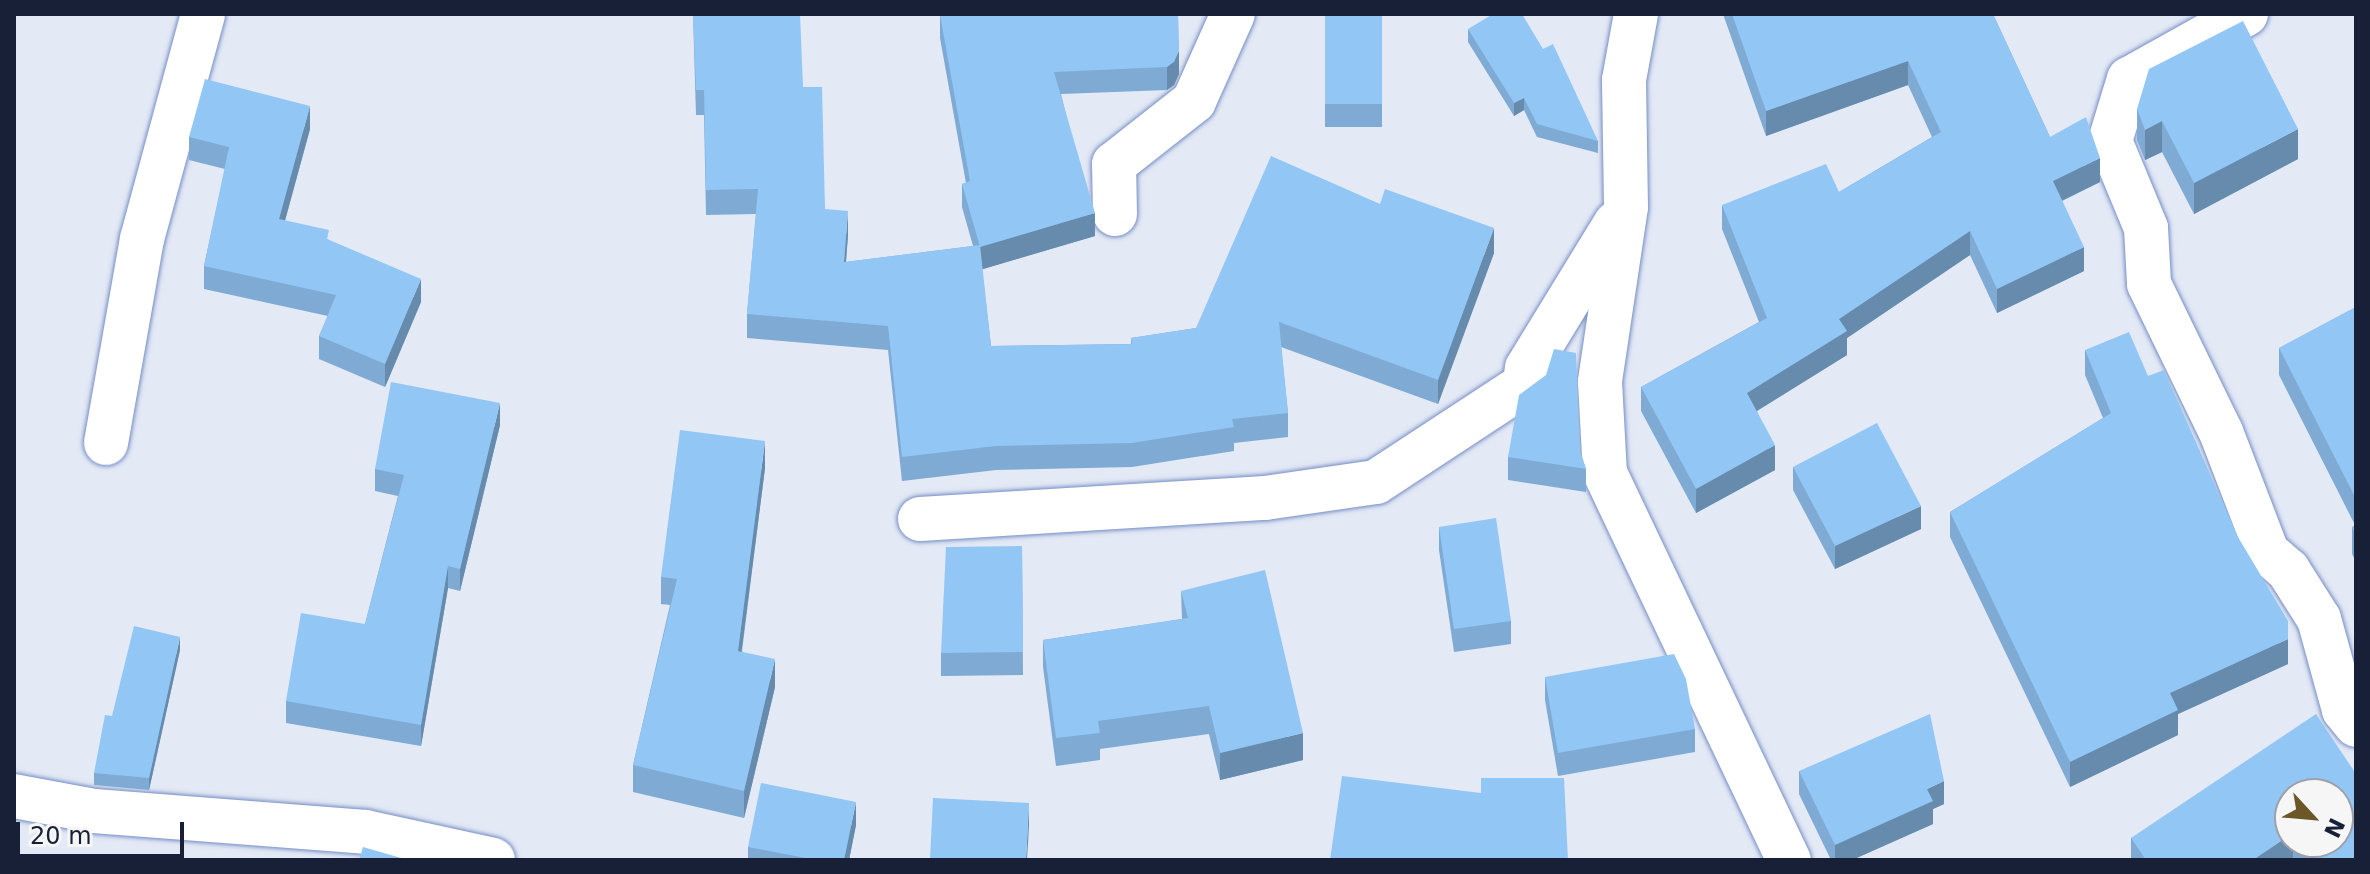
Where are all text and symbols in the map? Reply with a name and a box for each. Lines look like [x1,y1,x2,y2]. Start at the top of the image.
north arrow [2274,778,2354,858]
scale bar [20,806,188,856]
text: N [2319,814,2349,842]
text: 20 m [30,822,92,850]

